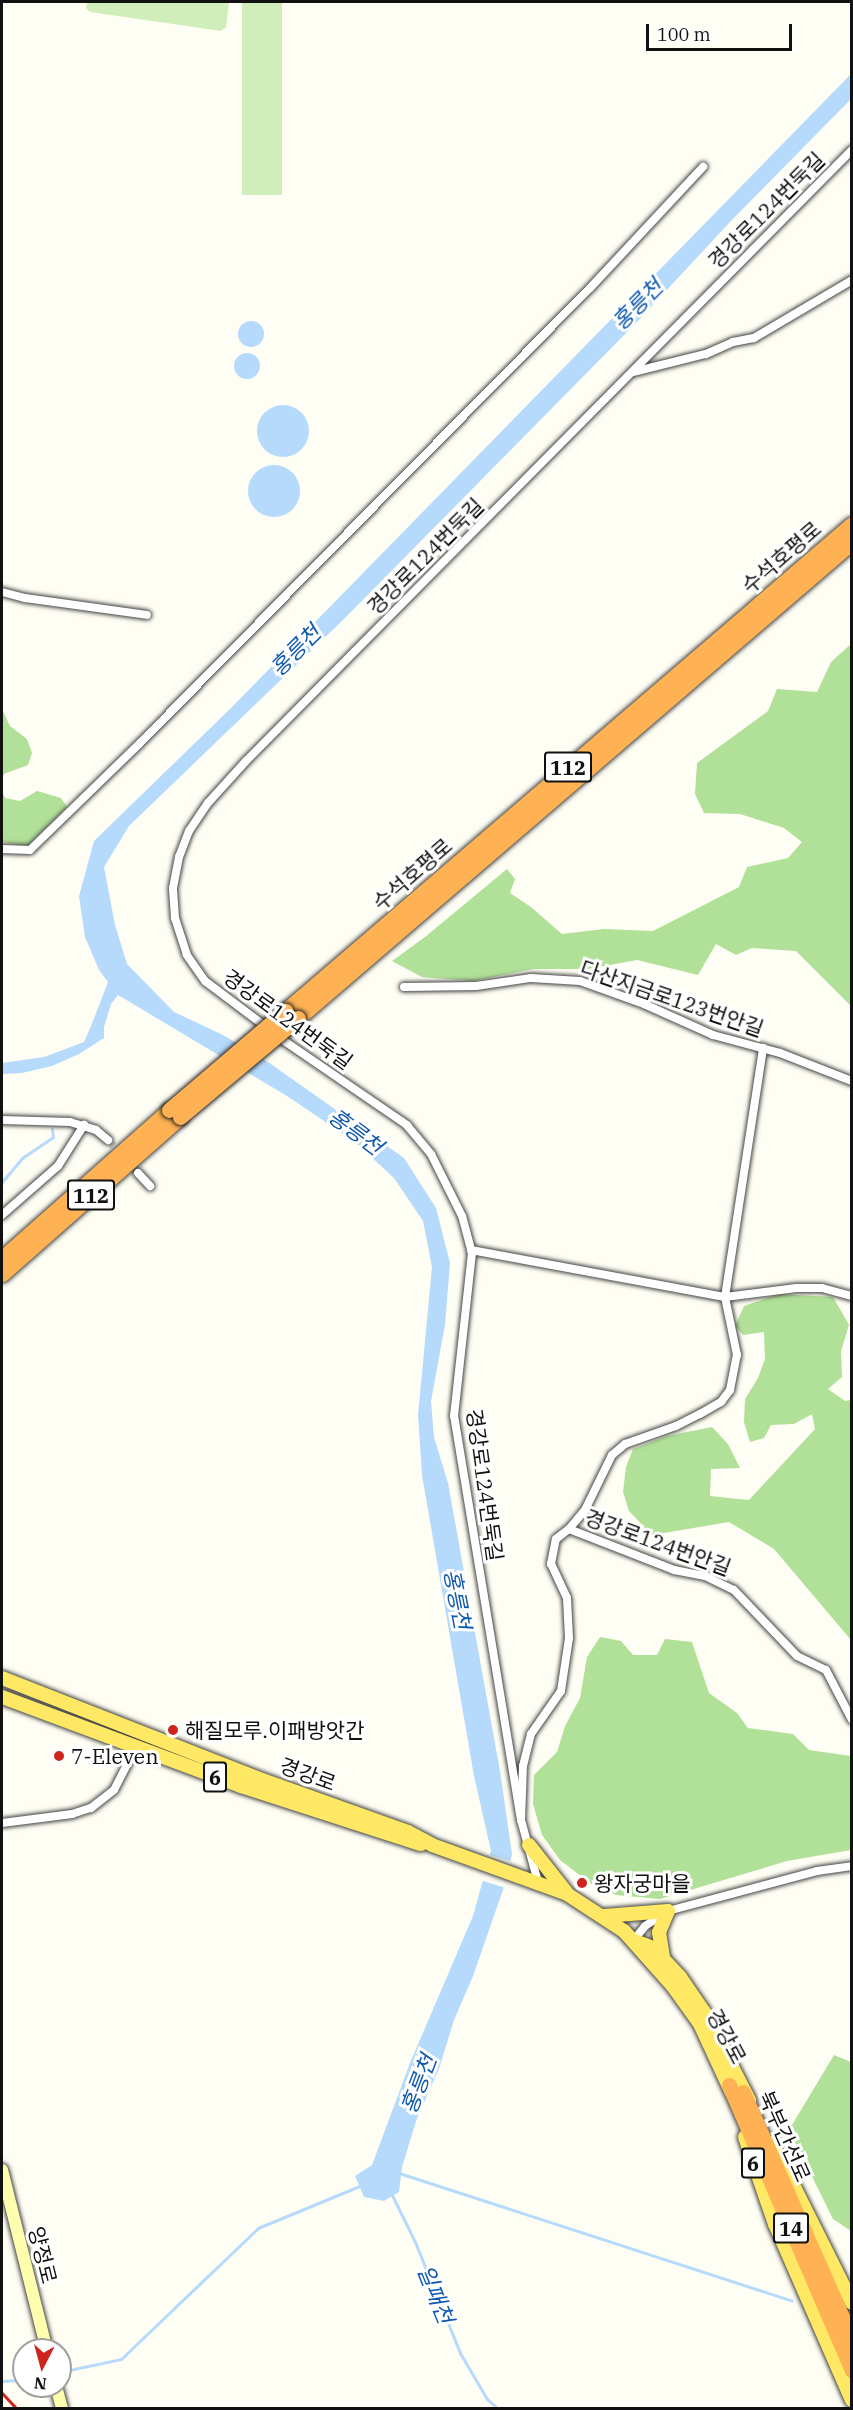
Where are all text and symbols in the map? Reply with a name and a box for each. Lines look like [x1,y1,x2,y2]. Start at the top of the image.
scale bar [649,12,794,50]
text: 100 m [657,23,711,46]
street label: 경강로124번둑길 [703,147,829,273]
water label: 홍릉천 [606,273,668,335]
street label: 경강로124번둑길 [362,493,488,619]
street label: 수석호평로 [736,516,826,598]
water label: 홍릉천 [264,619,326,681]
road number: 112 [544,750,592,784]
street label: 수석호평로 [367,833,457,915]
street label: 다산지금로123번안길 [577,955,767,1041]
street label: 경강로124번둑길 [218,964,358,1074]
water label: 홍릉천 [324,1102,388,1160]
road number: 112 [67,1178,115,1212]
street label: 경강로124번둑길 [462,1407,508,1563]
street label: 경강로124번안길 [581,1504,735,1580]
water label: 홍릉천 [439,1567,477,1631]
place label: 해질모루.이패방앗간 [185,1717,365,1743]
marker: 해질모루.이패방앗간 [166,1723,180,1737]
place label: 7-Eleven [71,1743,159,1769]
marker: 7-Eleven [52,1749,66,1763]
street label: 경강로 [276,1752,340,1796]
road number: 6 [203,1760,227,1794]
place label: 왕자궁마을 [594,1870,691,1896]
marker: 왕자궁마을 [575,1876,589,1890]
street label: 경강로 [702,2004,752,2068]
water label: 홍릉천 [395,2051,441,2117]
street label: 북부간선로 [754,2087,816,2185]
road number: 6 [741,2146,765,2180]
road number: 14 [773,2211,809,2245]
street label: 양정로 [24,2224,62,2286]
water label: 일패천 [412,2261,460,2327]
north arrow [12,2338,72,2398]
text: N [33,2373,48,2395]

